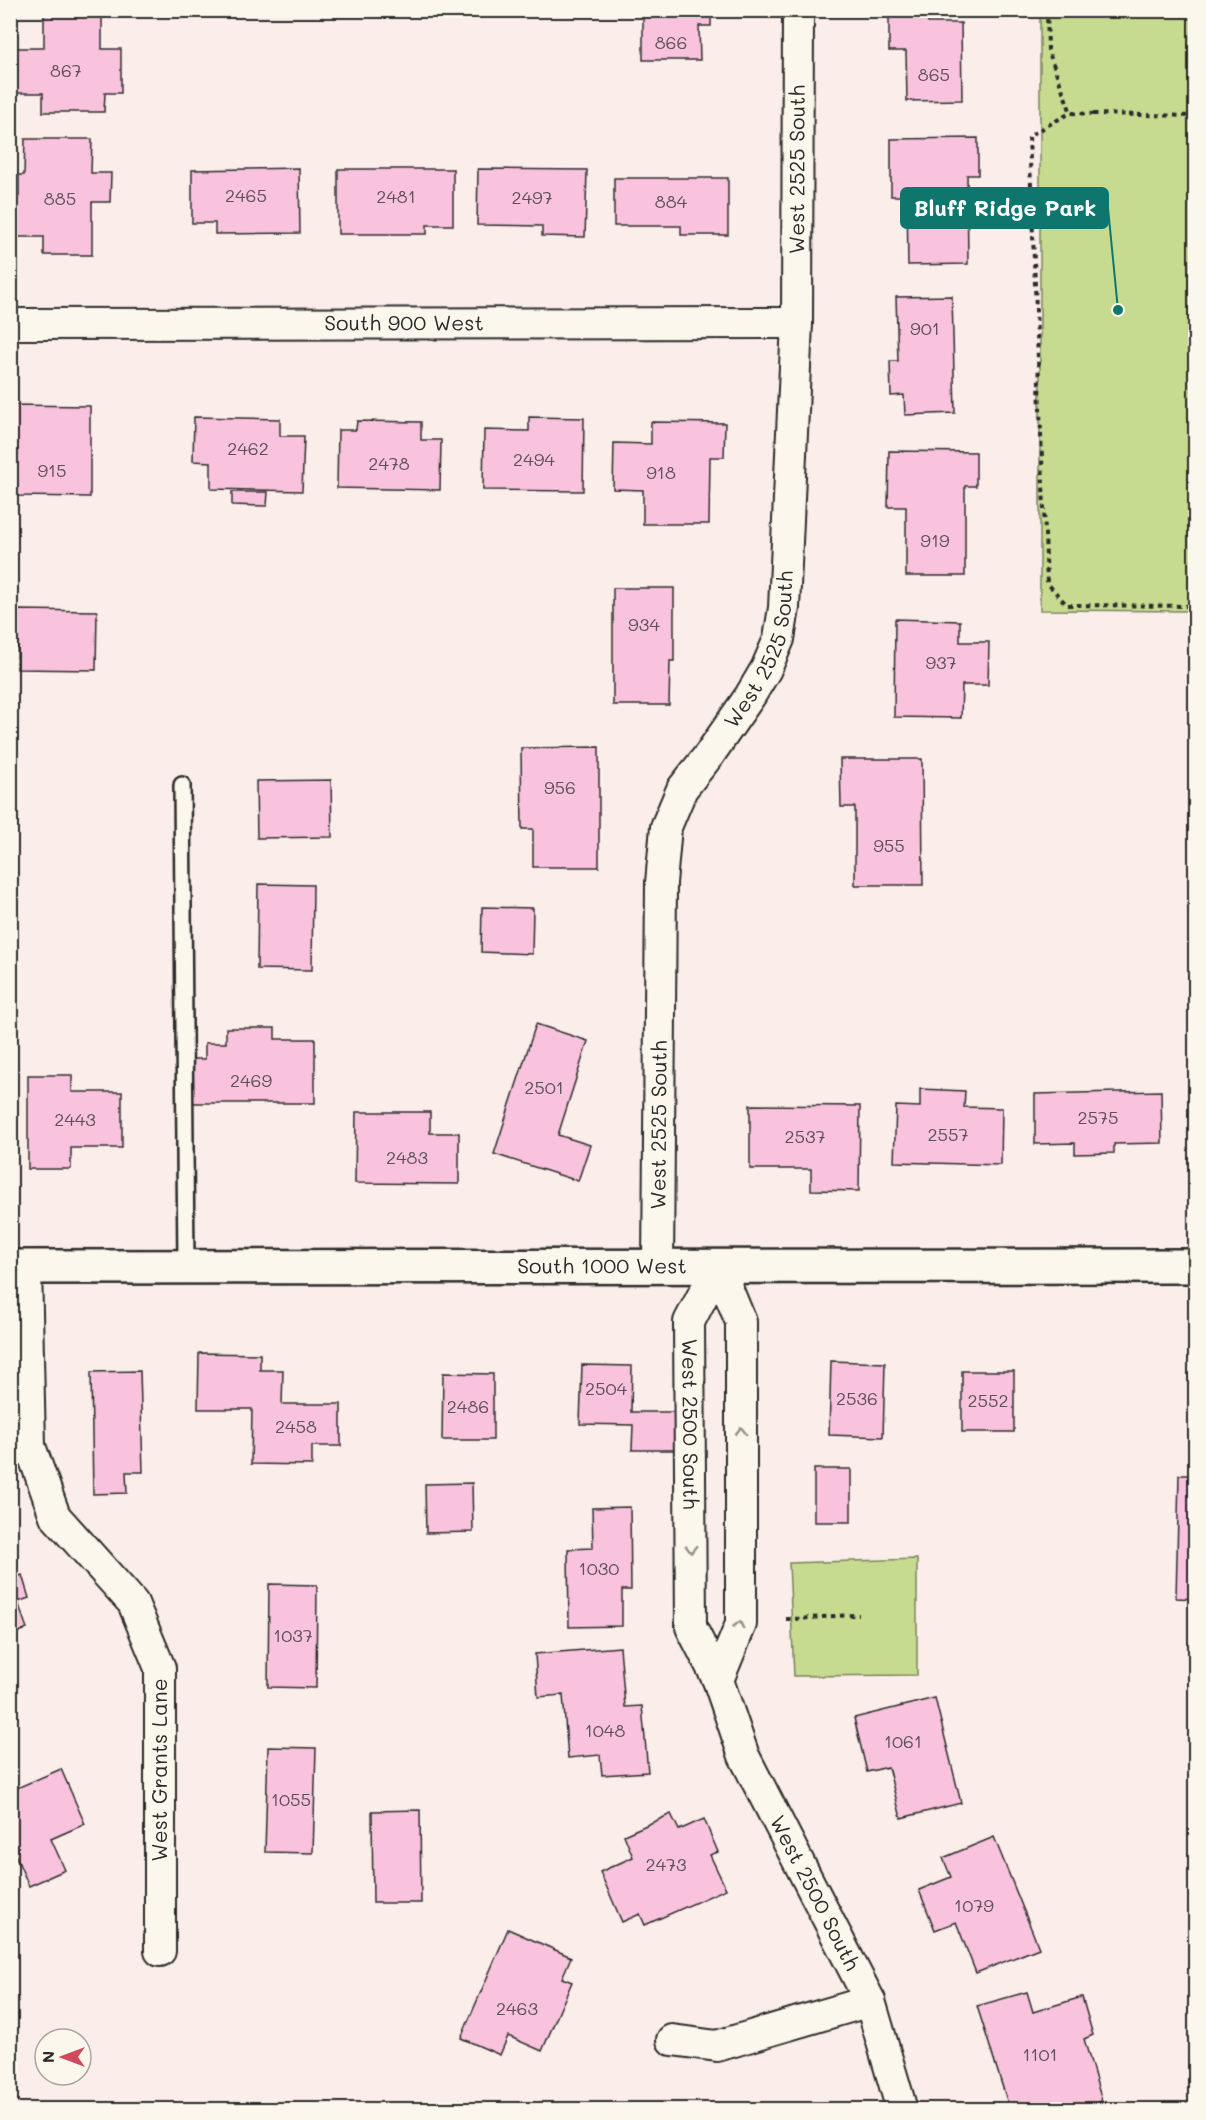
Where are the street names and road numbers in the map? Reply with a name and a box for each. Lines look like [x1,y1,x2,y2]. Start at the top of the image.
street label: West 2525 South [782,85,810,254]
street label: South 900 West [324,308,484,336]
street label: West 2525 South [717,570,798,733]
street label: West 2525 South [643,1040,672,1210]
street label: South 1000 West [517,1251,687,1279]
street label: West 2500 South [677,1338,705,1510]
street label: West Grants Lane [145,1678,172,1862]
street label: West 2500 South [765,1810,867,1975]

